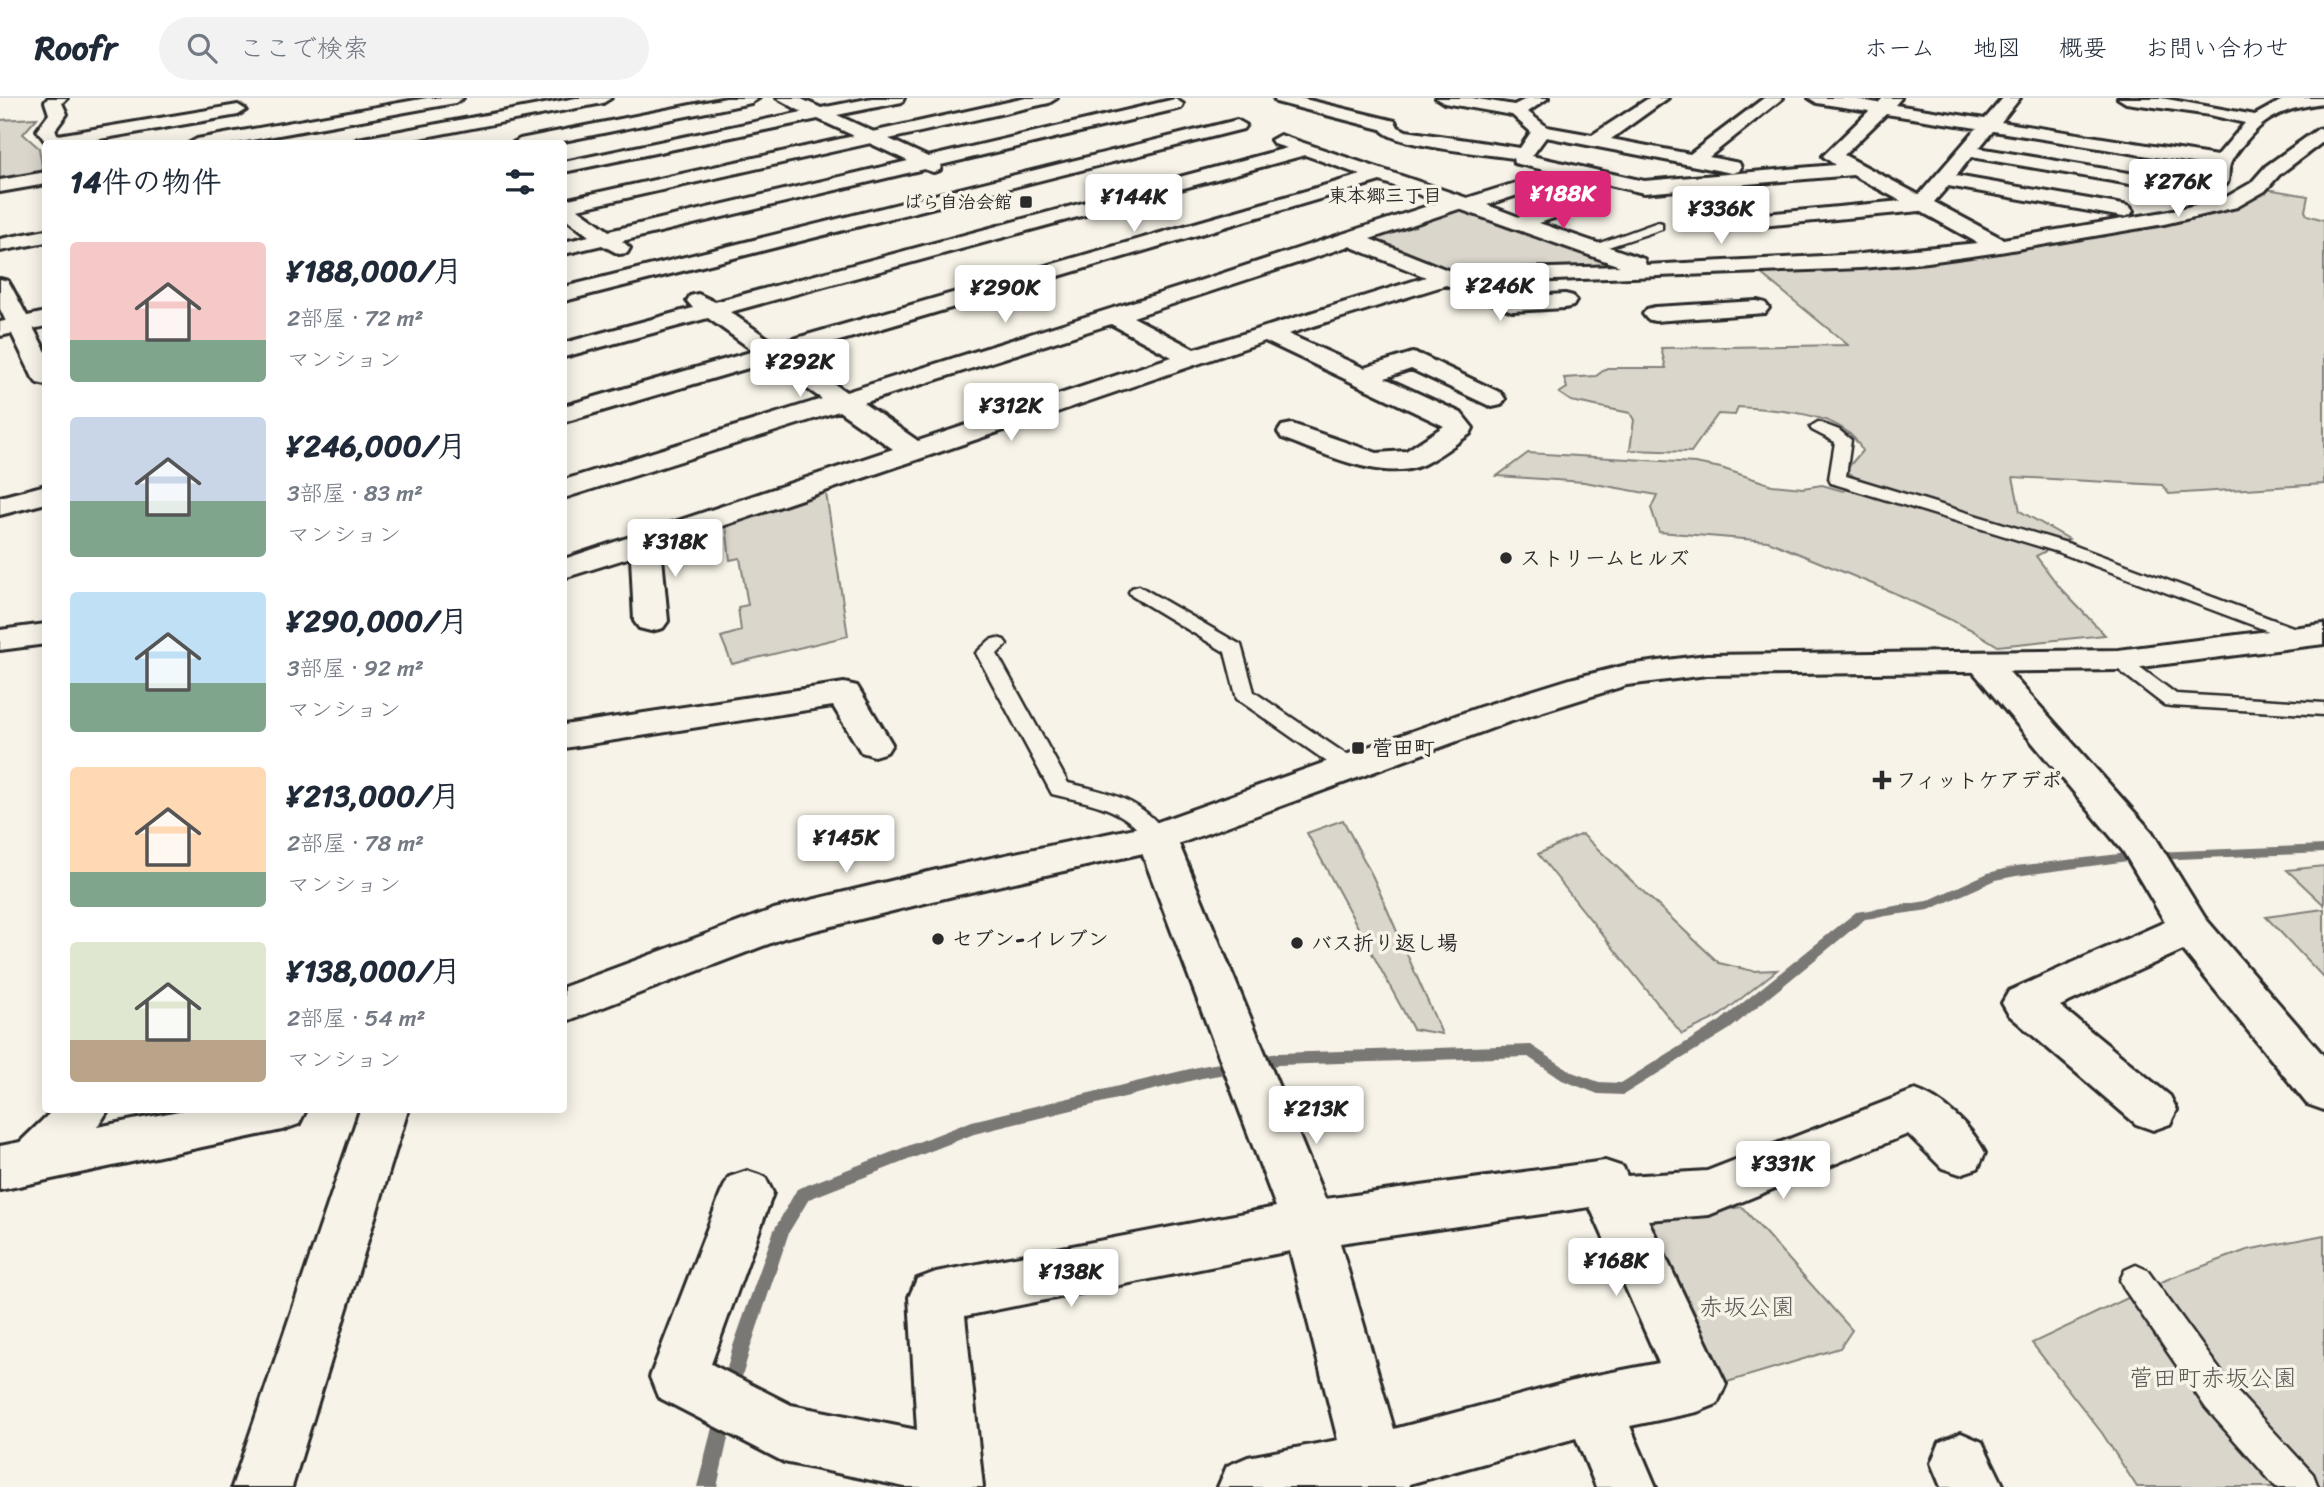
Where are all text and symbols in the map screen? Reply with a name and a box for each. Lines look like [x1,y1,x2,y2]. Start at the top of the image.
search box [159,17,649,80]
text: Roofr [35,19,117,77]
text: ここで検索 [239,25,369,71]
text: ホーム [1864,27,1935,69]
text: 地図 [1973,27,2021,69]
text: 概要 [2059,27,2107,69]
text: お問い合わせ [2145,27,2289,69]
icon: search [183,29,221,67]
text: 14件の物件 [70,155,222,209]
pin: ¥276K [2129,159,2227,219]
text: ¥276K [2145,161,2211,202]
icon: filters [501,163,539,201]
pin: ¥188K [1514,172,1612,231]
text: ¥188K [1531,173,1595,214]
pin: ¥144K [1085,174,1183,234]
text: ¥144K [1101,176,1167,217]
district label: 東本郷三丁目 [1328,179,1442,212]
place label: ばら自治会館 [904,186,1012,218]
pin: ¥336K [1672,186,1770,246]
text: ¥336K [1688,188,1754,229]
marker: ばら自治会館 [1018,194,1034,210]
text: ¥188,000/月 [287,244,463,298]
pin: ¥246K [1451,264,1549,323]
text: ¥246K [1466,265,1534,306]
pin: ¥290K [956,266,1054,325]
text: ¥290K [971,267,1039,308]
icon: home [126,270,210,354]
text: 2部屋 · 72 m² [287,298,423,339]
text: マンション [287,339,401,380]
pin: ¥292K [751,340,849,399]
text: ¥292K [766,341,834,382]
pin: ¥312K [962,384,1060,443]
text: ¥312K [980,385,1042,426]
text: ¥246,000/月 [287,419,467,473]
icon: home [126,445,210,529]
text: 3部屋 · 83 m² [287,473,423,514]
text: マンション [287,514,401,555]
pin: ¥318K [626,519,724,579]
text: ¥318K [643,521,707,562]
place label: ストリームヒルズ [1520,539,1689,577]
marker: ストリームヒルズ [1498,550,1514,566]
text: ¥290,000/月 [287,594,468,648]
icon: home [126,620,210,704]
text: 3部屋 · 92 m² [287,648,424,689]
text: マンション [287,689,401,730]
place label: 菅田町 [1372,729,1435,767]
marker: 菅田町 [1350,740,1366,756]
place label: フィットケアデポ [1896,761,2062,799]
text: ¥213,000/月 [287,769,460,823]
marker: フィットケアデポ [1874,772,1890,788]
icon: home [126,795,210,879]
pin: ¥145K [797,816,895,875]
text: ¥145K [813,817,879,858]
text: 2部屋 · 78 m² [287,823,424,864]
text: マンション [287,864,401,905]
place label: セブン-イレブン [952,920,1109,958]
place label: バス折り返し場 [1311,924,1458,962]
marker: セブン-イレブン [930,931,946,947]
marker: バス折り返し場 [1289,935,1305,951]
text: ¥138,000/月 [287,944,461,998]
icon: home [126,970,210,1054]
text: 2部屋 · 54 m² [287,998,426,1039]
text: マンション [287,1039,401,1080]
pin: ¥213K [1267,1086,1365,1146]
text: ¥213K [1285,1088,1347,1129]
pin: ¥331K [1734,1142,1832,1201]
text: ¥331K [1752,1143,1814,1184]
pin: ¥168K [1567,1238,1665,1298]
text: ¥168K [1584,1240,1648,1281]
pin: ¥138K [1022,1250,1120,1309]
text: ¥138K [1039,1251,1103,1292]
park label: 赤坂公園 [1699,1286,1795,1328]
park label: 菅田町赤坂公園 [2129,1357,2297,1399]

